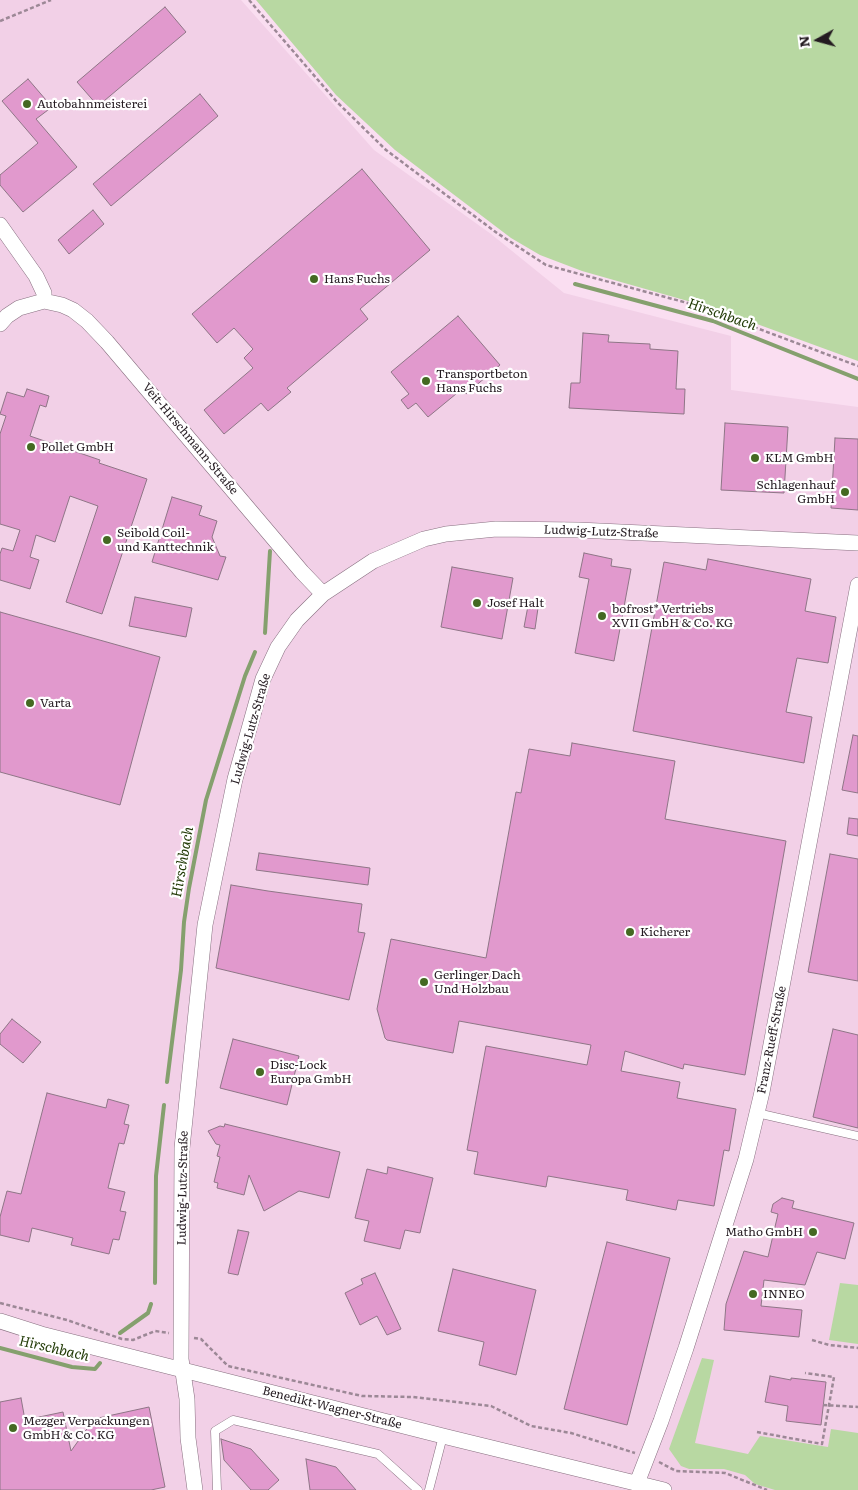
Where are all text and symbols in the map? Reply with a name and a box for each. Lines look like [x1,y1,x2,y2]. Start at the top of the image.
north arrow [793,15,843,65]
text: N [792,35,814,49]
place label: Autobahnmeisterei [37,97,147,111]
marker: Autobahnmeisterei [21,98,33,110]
place label: Hans Fuchs [324,272,390,286]
marker: Hans Fuchs [308,273,320,285]
water label: Hirschbach [686,295,758,335]
place label: Transportbeton Hans Fuchs [436,367,528,395]
marker: Transportbeton Hans Fuchs [420,375,432,387]
street label: Veit-Hirschmann-Straße [139,380,241,498]
place label: Pollet GmbH [41,440,114,454]
marker: Pollet GmbH [25,441,37,453]
place label: KLM GmbH [765,451,834,465]
marker: KLM GmbH [749,452,761,464]
place label: Schlagenhauf GmbH [757,478,835,506]
marker: Schlagenhauf GmbH [839,486,851,498]
street label: Ludwig-Lutz-Straße [543,523,659,541]
place label: Seibold Coil- und Kanttechnik [117,526,214,554]
marker: Seibold Coil- und Kanttechnik [101,534,113,546]
place label: Josef Halt [487,596,544,610]
marker: Josef Halt [471,597,483,609]
place label: bofrost* Vertriebs XVII GmbH & Co. KG [612,602,733,630]
marker: bofrost* Vertriebs XVII GmbH & Co. KG [596,610,608,622]
street label: Ludwig-Lutz-Straße [228,672,274,786]
place label: Varta [40,696,71,710]
marker: Varta [24,697,36,709]
water label: Hirschbach [169,825,197,899]
place label: Kicherer [640,925,690,939]
marker: Kicherer [624,926,636,938]
place label: Gerlinger Dach Und Holzbau [434,968,521,996]
marker: Gerlinger Dach Und Holzbau [418,976,430,988]
street label: Franz-Rueff-Straße [754,985,790,1095]
place label: Disc-Lock Europa GmbH [270,1058,352,1086]
marker: Disc-Lock Europa GmbH [254,1066,266,1078]
street label: Ludwig-Lutz-Straße [175,1130,191,1246]
place label: Matho GmbH [725,1225,803,1239]
marker: Matho GmbH [807,1226,819,1238]
place label: INNEO [763,1287,805,1301]
marker: INNEO [747,1288,759,1300]
water label: Hirschbach [17,1333,91,1365]
street label: Benedikt-Wagner-Straße [261,1384,403,1432]
place label: Mezger Verpackungen GmbH & Co. KG [23,1414,150,1442]
marker: Mezger Verpackungen GmbH & Co. KG [7,1422,19,1434]

